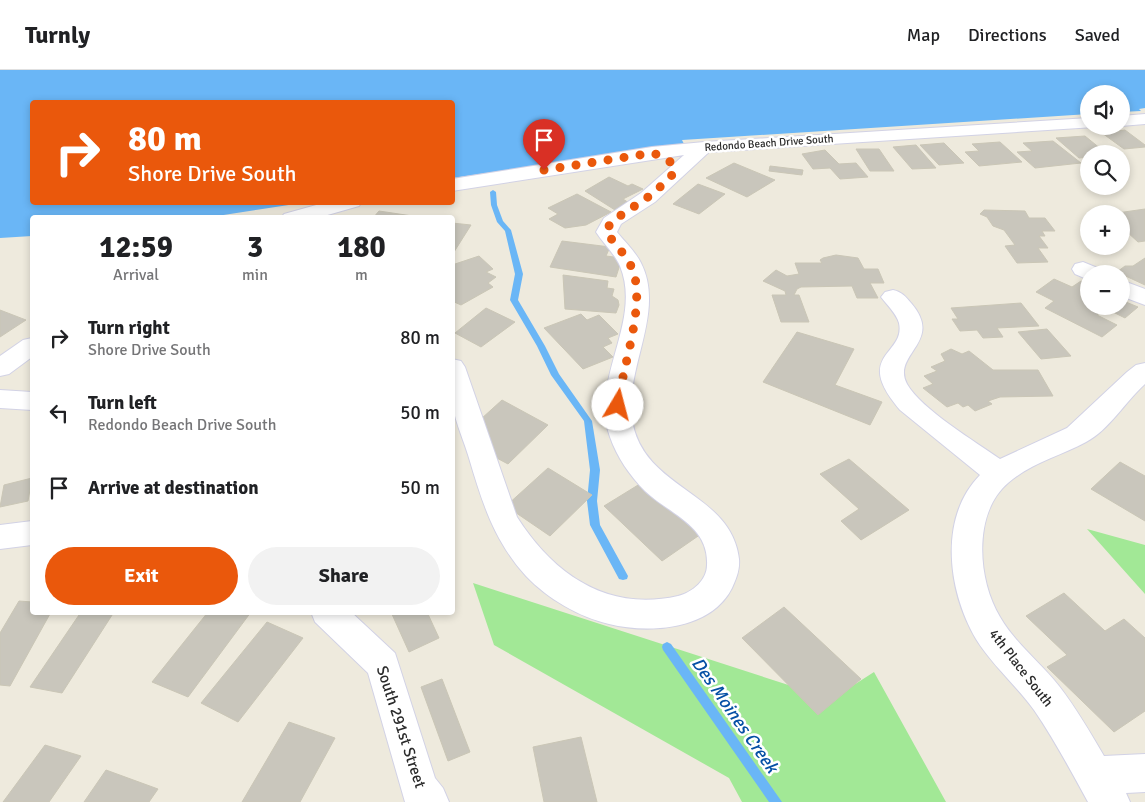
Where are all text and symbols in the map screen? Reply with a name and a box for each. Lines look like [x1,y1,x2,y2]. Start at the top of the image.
text: Turnly [25,20,90,50]
text: Map [907,24,940,46]
text: Directions [968,24,1047,46]
text: Saved [1075,24,1120,46]
map controls [1080,85,1130,315]
button: sound [1080,85,1130,135]
text: 80 m [128,117,202,160]
pin [523,119,565,170]
icon: right [45,120,110,185]
icon: arrive [530,126,558,154]
street label: Redondo Beach Drive South [704,132,834,154]
button: search [1080,145,1130,195]
text: Shore Drive South [128,160,297,187]
button: + [1080,205,1130,255]
text: 12:59 [99,229,173,266]
text: 3 [247,229,263,266]
text: 180 [337,229,386,266]
text: Arrival [113,265,159,285]
text: min [242,265,268,285]
text: m [355,265,368,285]
button: − [1080,265,1130,315]
text: Turn right [88,316,170,340]
icon: right [45,324,73,352]
text: 80 m [400,326,440,350]
text: Shore Drive South [88,340,211,360]
position arrow [591,378,643,430]
text: Turn left [88,391,157,415]
icon: left [45,399,73,427]
text: 50 m [400,401,440,425]
text: Redondo Beach Drive South [88,415,276,435]
icon: arrive [45,474,73,502]
text: Arrive at destination [88,476,259,500]
text: 50 m [400,476,440,500]
button: Exit [45,547,238,605]
button: Share [248,547,440,605]
street label: 4th Place South [985,626,1057,710]
water label: Des Moines Creek [687,653,784,779]
street label: South 291st Street [372,663,430,791]

